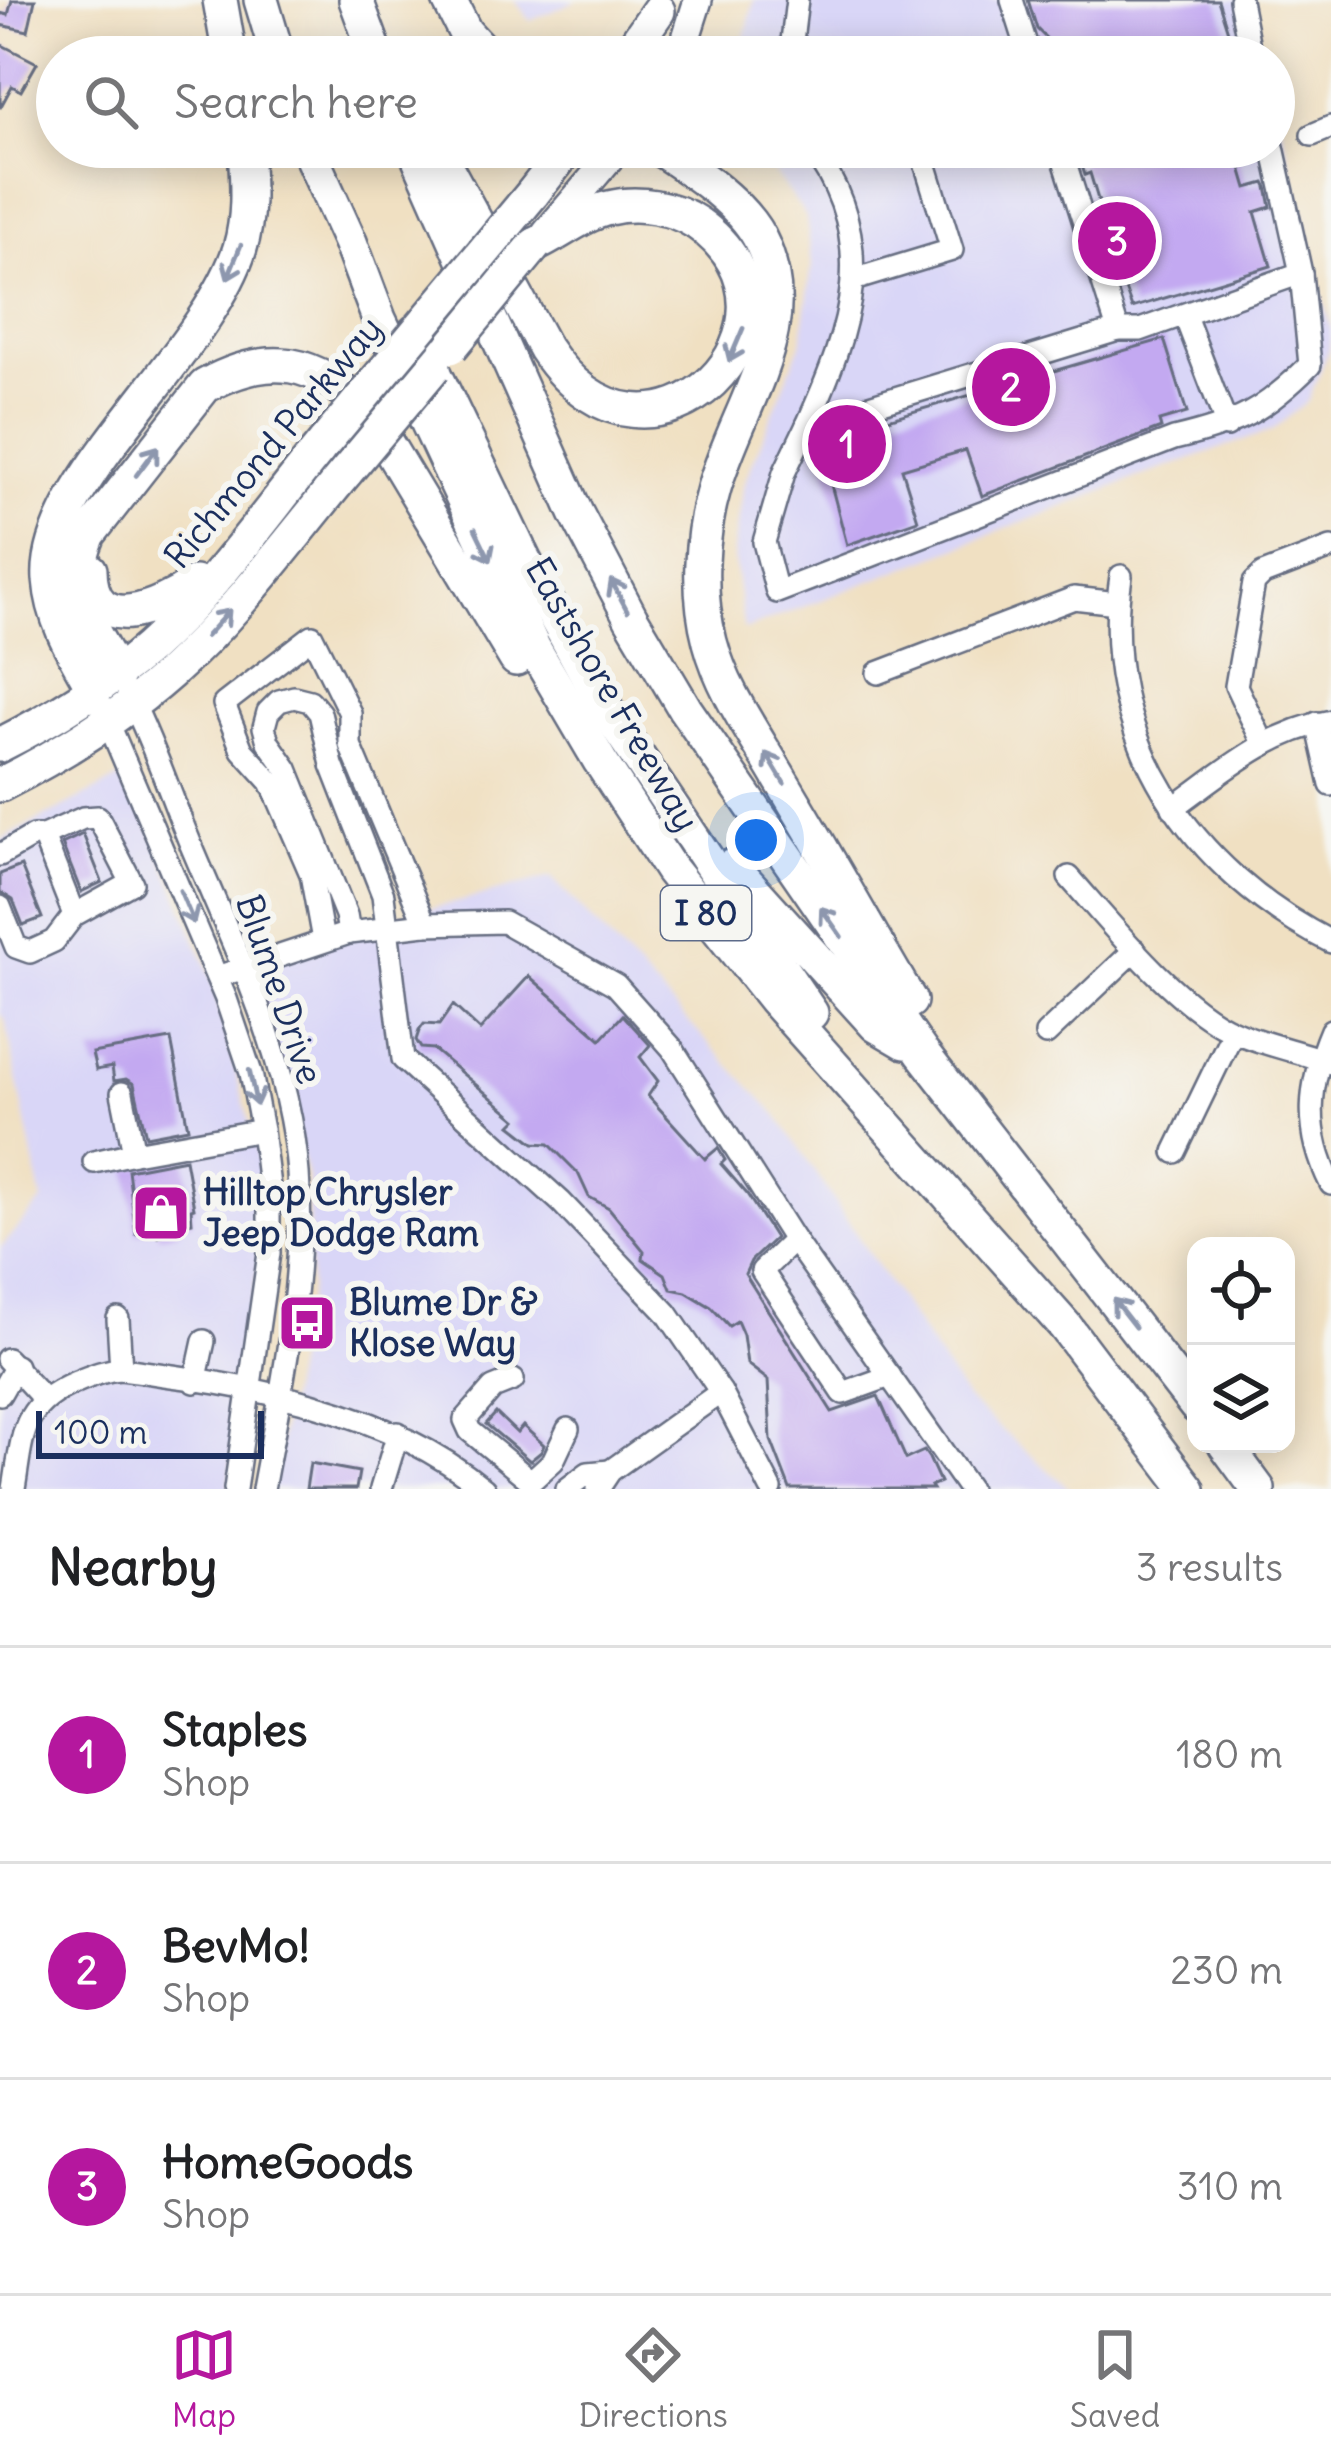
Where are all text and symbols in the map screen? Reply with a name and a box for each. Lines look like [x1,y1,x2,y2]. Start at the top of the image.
search box [36,36,1295,168]
icon: search [78,69,144,135]
text: Search here [174,74,418,130]
pin: 3 [1078,196,1156,286]
one-way arrow [221,242,243,279]
street label: Richmond Parkway [155,307,392,578]
one-way arrow [724,326,745,363]
pin: 2 [972,342,1050,432]
pin: 1 [808,399,886,489]
one-way arrow [134,445,159,478]
one-way arrow [473,526,495,562]
street label: Eastshore Freeway [516,549,709,839]
one-way arrow [606,578,629,614]
one-way arrow [204,609,231,639]
one-way arrow [762,751,786,786]
your location [726,810,786,870]
road number: I 80 [661,886,751,940]
one-way arrow [178,887,199,924]
street label: Blume Drive [226,889,333,1090]
one-way arrow [819,906,844,939]
one-way arrow [243,1068,266,1106]
place label: Hilltop Chrysler Jeep Dodge Ram [203,1170,479,1256]
shop icon: Hilltop Chrysler Jeep Dodge Ram [130,1182,192,1244]
map controls [1187,1237,1295,1453]
button: locate [1187,1237,1295,1345]
place label: Blume Dr & Klose Way [349,1280,538,1366]
bus stop icon: Blume Dr & Klose Way [276,1292,338,1354]
one-way arrow [1111,1298,1138,1330]
button: layers [1187,1345,1295,1453]
scale bar [36,1405,264,1458]
text: 100 m [54,1411,147,1453]
text: Nearby [48,1535,217,1599]
text: 3 results [1136,1543,1283,1592]
text: Staples [162,1702,308,1758]
text: 1 [79,1730,95,1779]
text: 180 m [1176,1730,1283,1779]
text: Shop [162,1758,250,1807]
text: BevMo! [162,1918,310,1974]
text: 2 [76,1946,98,1995]
text: 230 m [1170,1946,1283,1995]
text: Shop [162,1974,250,2023]
text: HomeGoods [162,2134,413,2190]
text: 3 [76,2162,98,2211]
text: 310 m [1177,2162,1283,2211]
text: Shop [162,2190,250,2239]
tab: Map [171,2322,237,2436]
tab: Directions [579,2322,728,2436]
tab: Saved [1070,2322,1160,2436]

